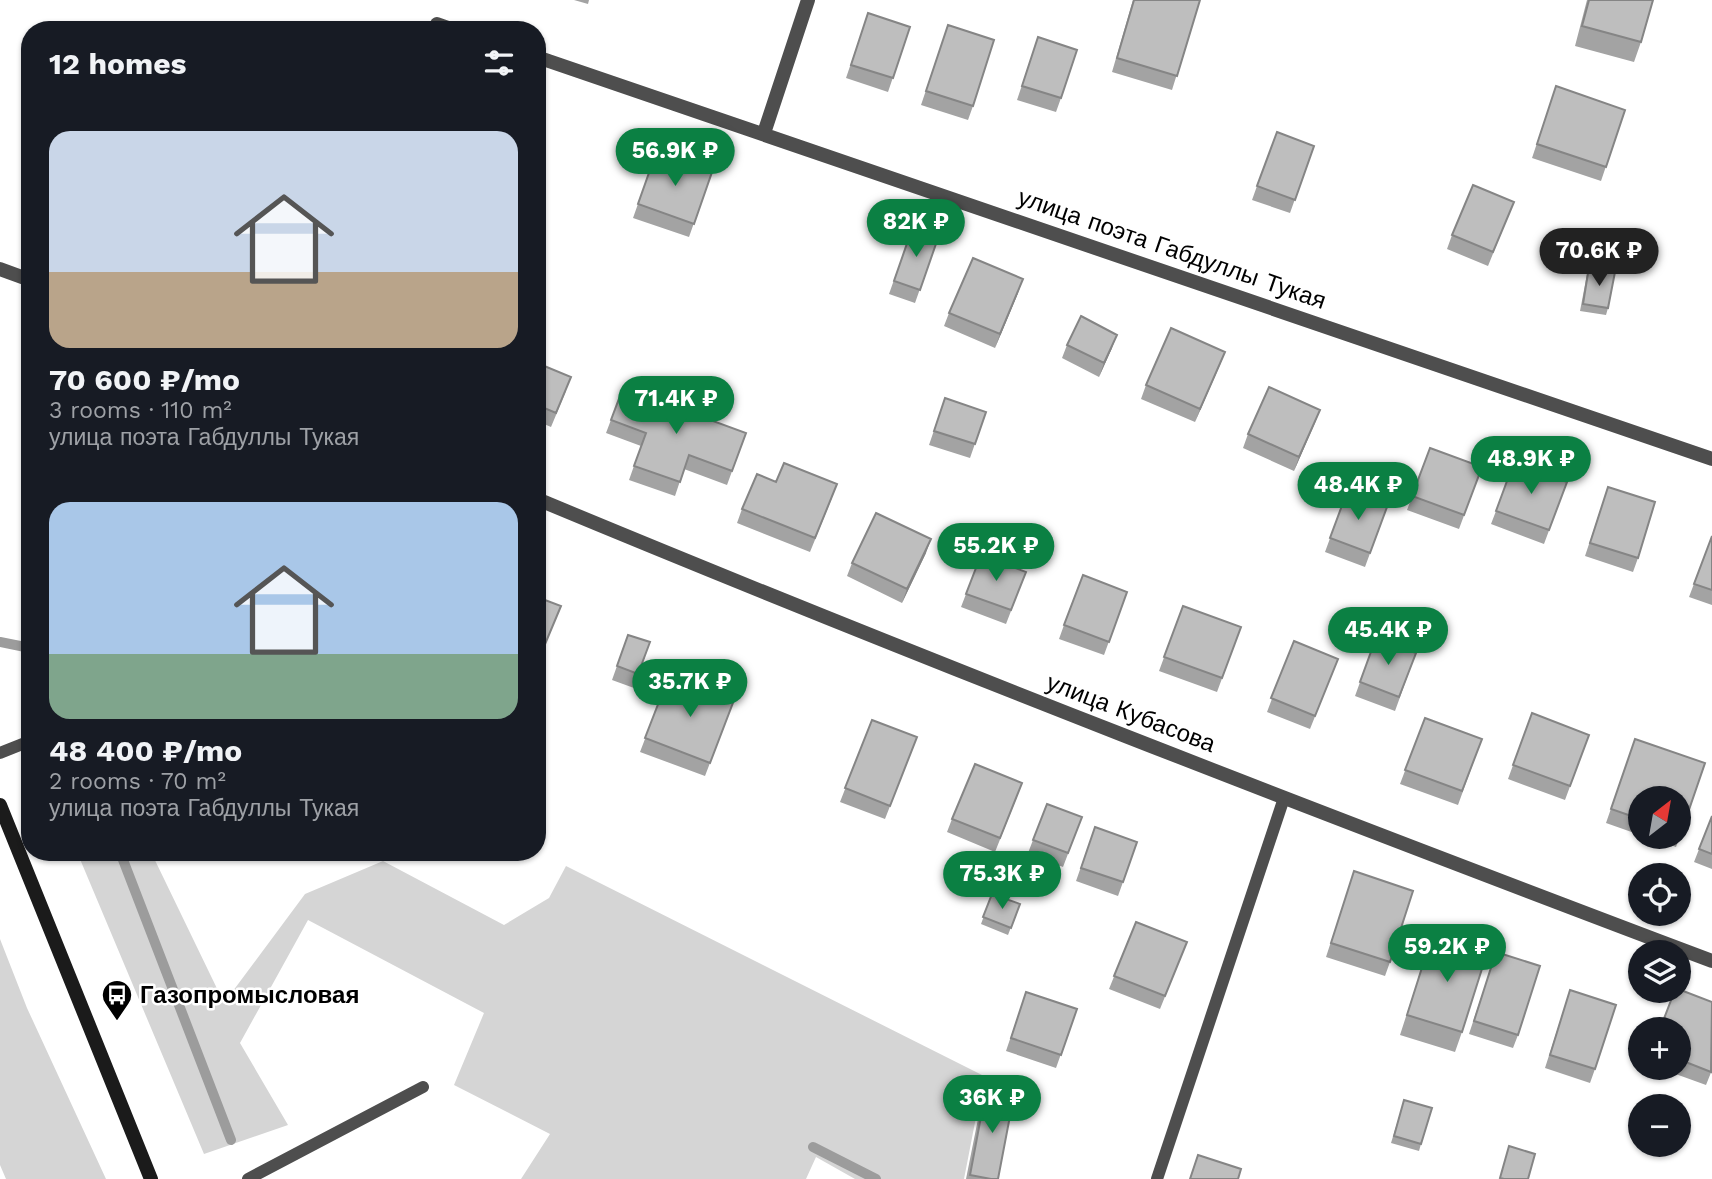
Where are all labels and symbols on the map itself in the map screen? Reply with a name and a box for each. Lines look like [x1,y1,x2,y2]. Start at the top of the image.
pin: 56.9K ₽ [610,128,740,188]
street label: улица поэта Габдуллы Тукая [1014,183,1330,315]
pin: 82K ₽ [867,200,965,259]
pin: 70.6K ₽ [1534,229,1664,288]
pin: 71.4K ₽ [611,376,741,436]
pin: 48.9K ₽ [1466,436,1596,496]
pin: 48.4K ₽ [1293,462,1423,522]
pin: 55.2K ₽ [931,524,1061,583]
pin: 45.4K ₽ [1323,608,1453,667]
pin: 35.7K ₽ [625,660,755,719]
street label: улица Кубасова [1043,668,1220,758]
north arrow [1628,786,1690,849]
pin: 75.3K ₽ [937,852,1067,911]
pin: 59.2K ₽ [1382,925,1512,984]
bus stop icon: Газопромысловая [100,978,134,1022]
place label: Газопромысловая [140,981,359,1009]
pin: 36K ₽ [943,1076,1041,1135]

